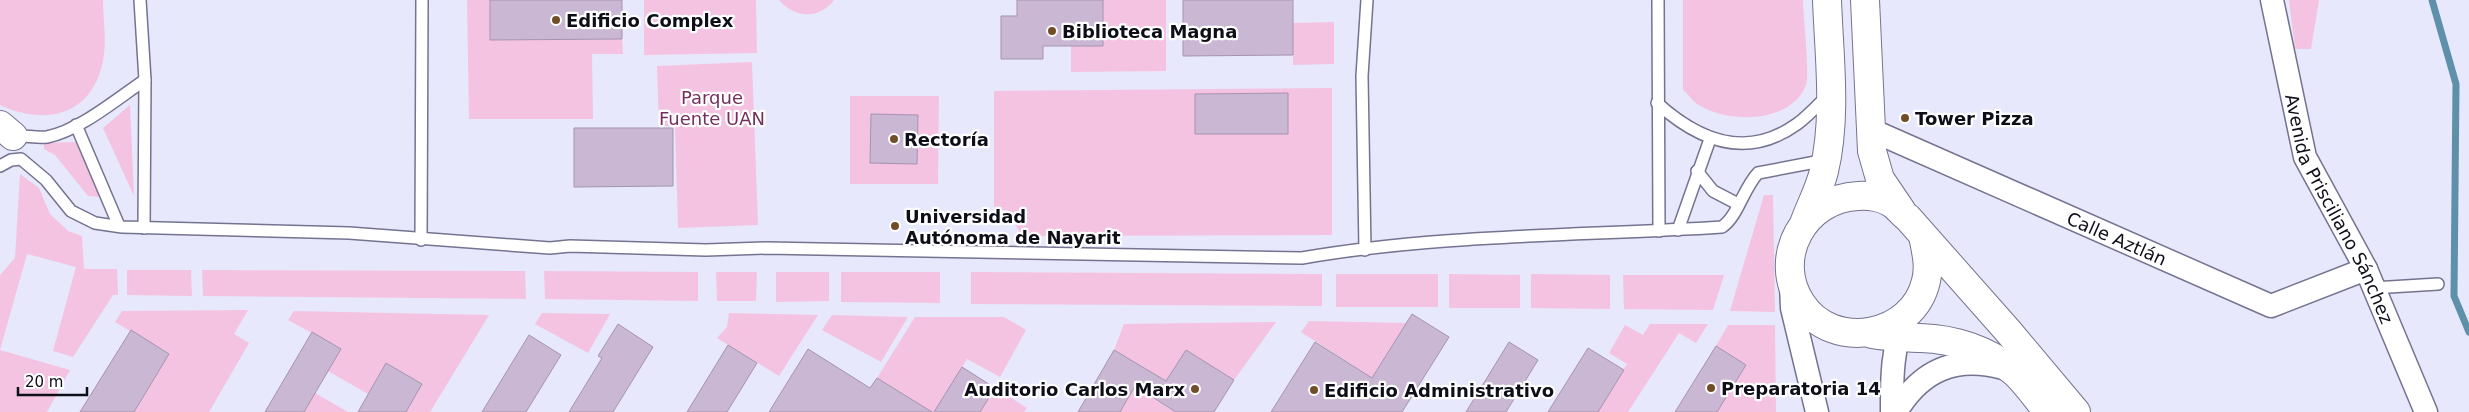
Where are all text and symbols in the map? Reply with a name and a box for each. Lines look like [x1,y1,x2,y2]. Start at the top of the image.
place label: Edificio Complex [566,10,734,31]
marker: Edificio Complex [550,14,562,26]
place label: Biblioteca Magna [1062,21,1237,42]
marker: Biblioteca Magna [1046,25,1058,37]
park label: Parque Fuente UAN [659,87,765,129]
street label: Avenida Prisciliano Sánchez [2281,92,2398,327]
place label: Tower Pizza [1915,108,2034,129]
marker: Tower Pizza [1899,112,1911,124]
place label: Rectoría [904,129,989,150]
marker: Rectoría [888,133,900,145]
place label: Universidad Autónoma de Nayarit [905,206,1121,248]
street label: Calle Aztlán [2064,207,2170,269]
marker: Universidad Autónoma de Nayarit [889,220,901,232]
scale bar [18,364,86,396]
text: 20 m [25,373,63,391]
place label: Preparatoria 14 [1721,378,1881,399]
place label: Auditorio Carlos Marx [964,379,1185,400]
place label: Edificio Administrativo [1324,380,1554,401]
marker: Preparatoria 14 [1705,382,1717,394]
marker: Auditorio Carlos Marx [1189,383,1201,395]
marker: Edificio Administrativo [1308,384,1320,396]

